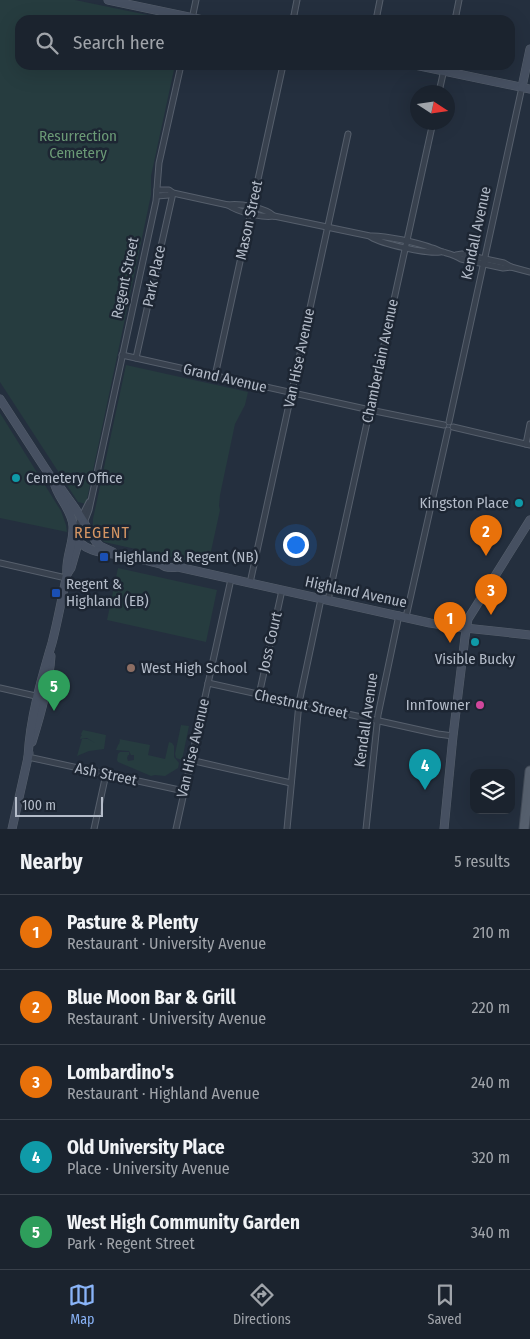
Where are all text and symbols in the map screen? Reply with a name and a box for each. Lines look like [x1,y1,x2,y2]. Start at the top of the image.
search box [15,15,515,70]
icon: search [33,29,61,57]
text: Search here [73,31,165,54]
north arrow [410,85,455,130]
park label: Resurrection Cemetery [39,127,117,162]
street label: Mason Street [232,179,266,261]
street label: Kendall Avenue [457,185,495,281]
street label: Regent Street [108,236,142,320]
street label: Park Place [139,243,169,309]
street label: Chamberlain Avenue [358,297,402,425]
street label: Van Hise Avenue [280,307,318,409]
street label: Grand Avenue [181,360,269,396]
place label: Cemetery Office [26,469,123,487]
marker: Cemetery Office [10,472,22,484]
place label: Kingston Place [420,494,509,512]
marker: Kingston Place [513,497,525,509]
pin: 2 [470,515,502,556]
district label: REGENT [74,523,130,542]
your location [283,532,309,558]
place label: Highland & Regent (NB) [114,548,258,566]
marker: Highland & Regent (NB) [98,551,110,563]
street label: Highland Avenue [303,572,409,612]
pin: 3 [475,574,507,615]
place label: Regent & Highland (EB) [66,575,149,610]
marker: Regent & Highland (EB) [50,587,62,599]
pin: 1 [434,602,466,643]
street label: Joss Court [254,610,286,674]
marker: Visible Bucky [469,636,481,648]
place label: Visible Bucky [435,650,516,668]
place label: West High School [141,659,247,677]
marker: West High School [125,662,137,674]
pin: 5 [38,670,70,711]
street label: Kendall Avenue [350,672,382,768]
street label: Chestnut Street [253,685,349,723]
place label: InnTowner [406,696,471,714]
street label: Van Hise Avenue [173,697,213,799]
marker: InnTowner [474,699,486,711]
pin: 4 [409,749,441,790]
street label: Ash Street [74,759,139,789]
map controls [470,769,515,814]
button: layers [470,769,515,814]
scale bar [15,794,102,817]
text: 100 m [22,797,56,814]
text: Nearby [20,849,82,875]
text: 5 results [454,852,510,871]
text: Pasture & Plenty [67,911,198,934]
text: 1 [33,923,39,942]
text: 210 m [473,923,510,942]
text: Restaurant · University Avenue [67,934,266,953]
text: Blue Moon Bar & Grill [67,986,236,1009]
text: 2 [32,998,40,1017]
text: 220 m [471,998,510,1017]
text: Restaurant · University Avenue [67,1009,266,1028]
text: Lombardino's [67,1061,174,1084]
text: 3 [32,1073,40,1092]
text: 240 m [471,1073,510,1092]
text: Restaurant · Highland Avenue [67,1084,260,1103]
text: Old University Place [67,1136,225,1159]
text: 4 [32,1148,40,1167]
text: 320 m [471,1148,510,1167]
text: Place · University Avenue [67,1159,230,1178]
text: West High Community Garden [67,1211,300,1234]
text: 5 [32,1223,40,1242]
text: 340 m [471,1223,510,1242]
text: Park · Regent Street [67,1234,195,1253]
tab: Map [68,1281,96,1328]
tab: Directions [233,1281,291,1328]
tab: Saved [427,1281,462,1328]

